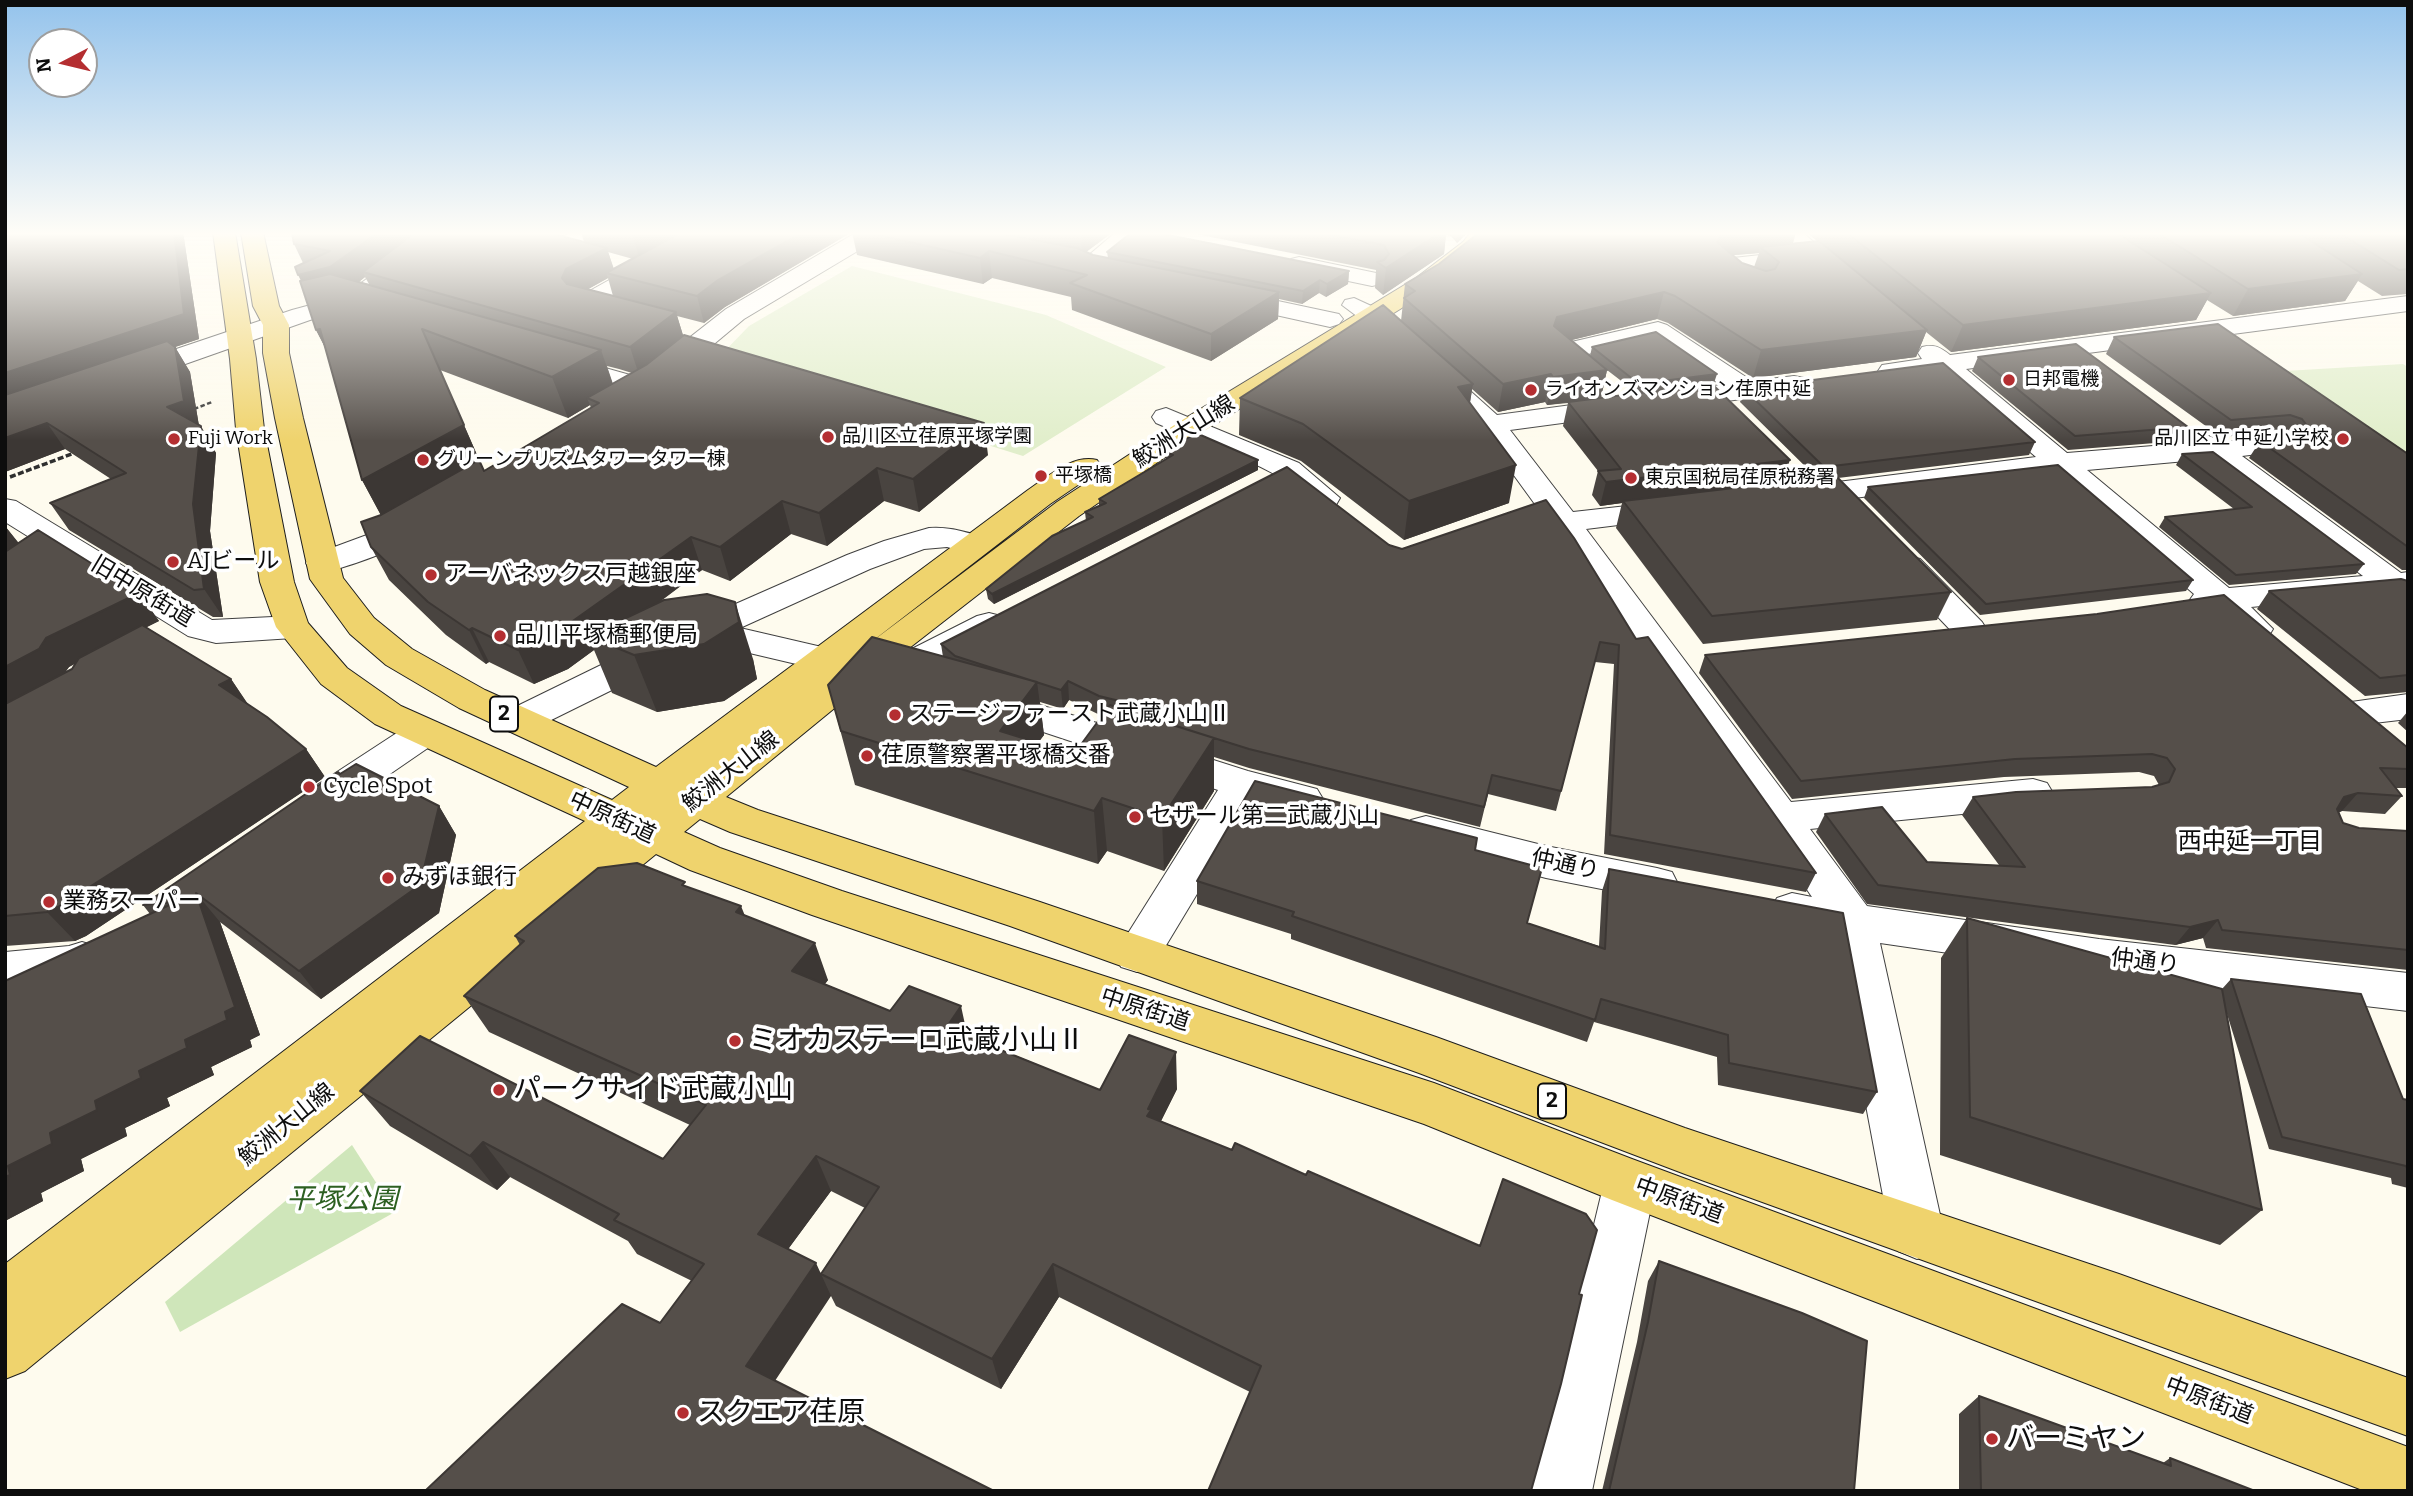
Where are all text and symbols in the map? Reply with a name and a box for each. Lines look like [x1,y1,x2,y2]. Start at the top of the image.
north arrow [28,28,98,98]
text: N [31,57,56,74]
place label: 日邦電機 [2023,369,2099,391]
marker: 日邦電機 [2001,372,2017,388]
place label: ライオンズマンション荏原中延 [1545,379,1811,401]
marker: ライオンズマンション荏原中延 [1523,382,1539,398]
street label: 鮫洲大山線 [1128,390,1240,474]
place label: 品川区立荏原平塚学園 [842,426,1032,448]
place label: Fuji Work [188,428,273,450]
place label: 品川区立 中延小学校 [2154,428,2329,450]
marker: 品川区立荏原平塚学園 [820,429,836,445]
marker: Fuji Work [166,431,182,447]
marker: 品川区立 中延小学校 [2335,431,2351,447]
place label: グリーンプリズムタワー タワー棟 [437,449,726,471]
marker: グリーンプリズムタワー タワー棟 [415,452,431,468]
place label: 平塚橋 [1055,465,1112,487]
place label: 東京国税局荏原税務署 [1645,467,1835,489]
marker: 平塚橋 [1033,468,1049,484]
marker: 東京国税局荏原税務署 [1623,470,1639,486]
place label: AJビール [187,548,280,576]
street label: 旧中原街道 [86,551,198,633]
marker: AJビール [165,554,181,570]
place label: アーバネックス戸越銀座 [445,561,697,589]
marker: アーバネックス戸越銀座 [423,567,439,583]
place label: 品川平塚橋郵便局 [514,622,698,650]
marker: 品川平塚橋郵便局 [492,628,508,644]
road number: 2 [490,696,518,732]
place label: ステージファースト武蔵小山Ⅱ [909,701,1231,729]
marker: ステージファースト武蔵小山Ⅱ [887,707,903,723]
street label: 鮫洲大山線 [677,726,785,818]
place label: 荏原警察署平塚橋交番 [881,742,1111,770]
marker: 荏原警察署平塚橋交番 [859,748,875,764]
place label: Cycle Spot [323,773,433,801]
marker: Cycle Spot [301,779,317,795]
street label: 中原街道 [564,786,660,850]
place label: セザール第二武蔵小山 [1149,803,1379,831]
marker: セザール第二武蔵小山 [1127,809,1143,825]
district label: 西中延一丁目 [2178,828,2322,856]
street label: 仲通り [1528,844,1602,886]
place label: みずほ銀行 [402,864,517,892]
marker: みずほ銀行 [380,870,396,886]
place label: 業務スーパー [63,888,201,916]
marker: 業務スーパー [41,894,57,910]
street label: 仲通り [2109,944,2181,980]
street label: 中原街道 [1097,983,1193,1037]
place label: ミオカステーロ武蔵小山Ⅱ [749,1024,1085,1058]
marker: ミオカステーロ武蔵小山Ⅱ [727,1033,743,1049]
place label: パークサイド武蔵小山 [513,1073,793,1107]
street label: 鮫洲大山線 [234,1078,340,1172]
marker: パークサイド武蔵小山 [491,1082,507,1098]
road number: 2 [1538,1084,1566,1118]
street label: 中原街道 [1631,1172,1727,1230]
park label: 平塚公園 [286,1183,398,1217]
street label: 中原街道 [2161,1372,2257,1430]
place label: スクエア荏原 [697,1396,865,1430]
marker: スクエア荏原 [675,1405,691,1421]
place label: バーミヤン [2006,1422,2146,1456]
marker: バーミヤン [1984,1431,2000,1447]

